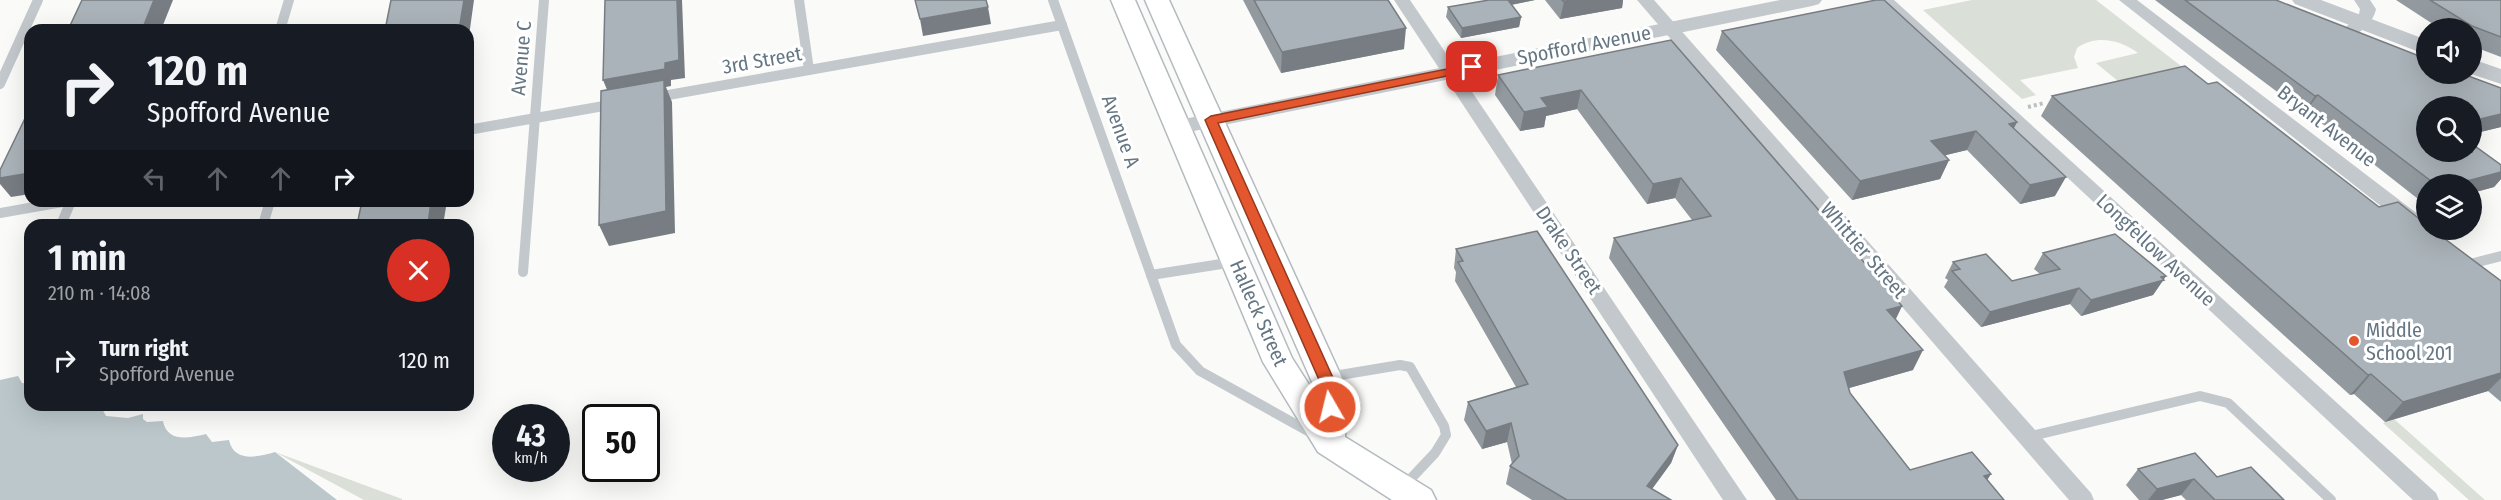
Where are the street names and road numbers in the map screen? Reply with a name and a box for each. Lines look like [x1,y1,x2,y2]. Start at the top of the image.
street label: Avenue C [506,20,536,96]
street label: Spofford Avenue [1515,20,1653,70]
street label: 3rd Street [721,41,804,79]
street label: Bryant Avenue [2273,80,2381,172]
street label: Avenue A [1097,92,1145,171]
street label: Longfellow Avenue [2092,189,2220,311]
street label: Whittier Street [1816,197,1913,303]
street label: Drake Street [1531,202,1607,299]
street label: Halleck Street [1225,256,1293,370]

